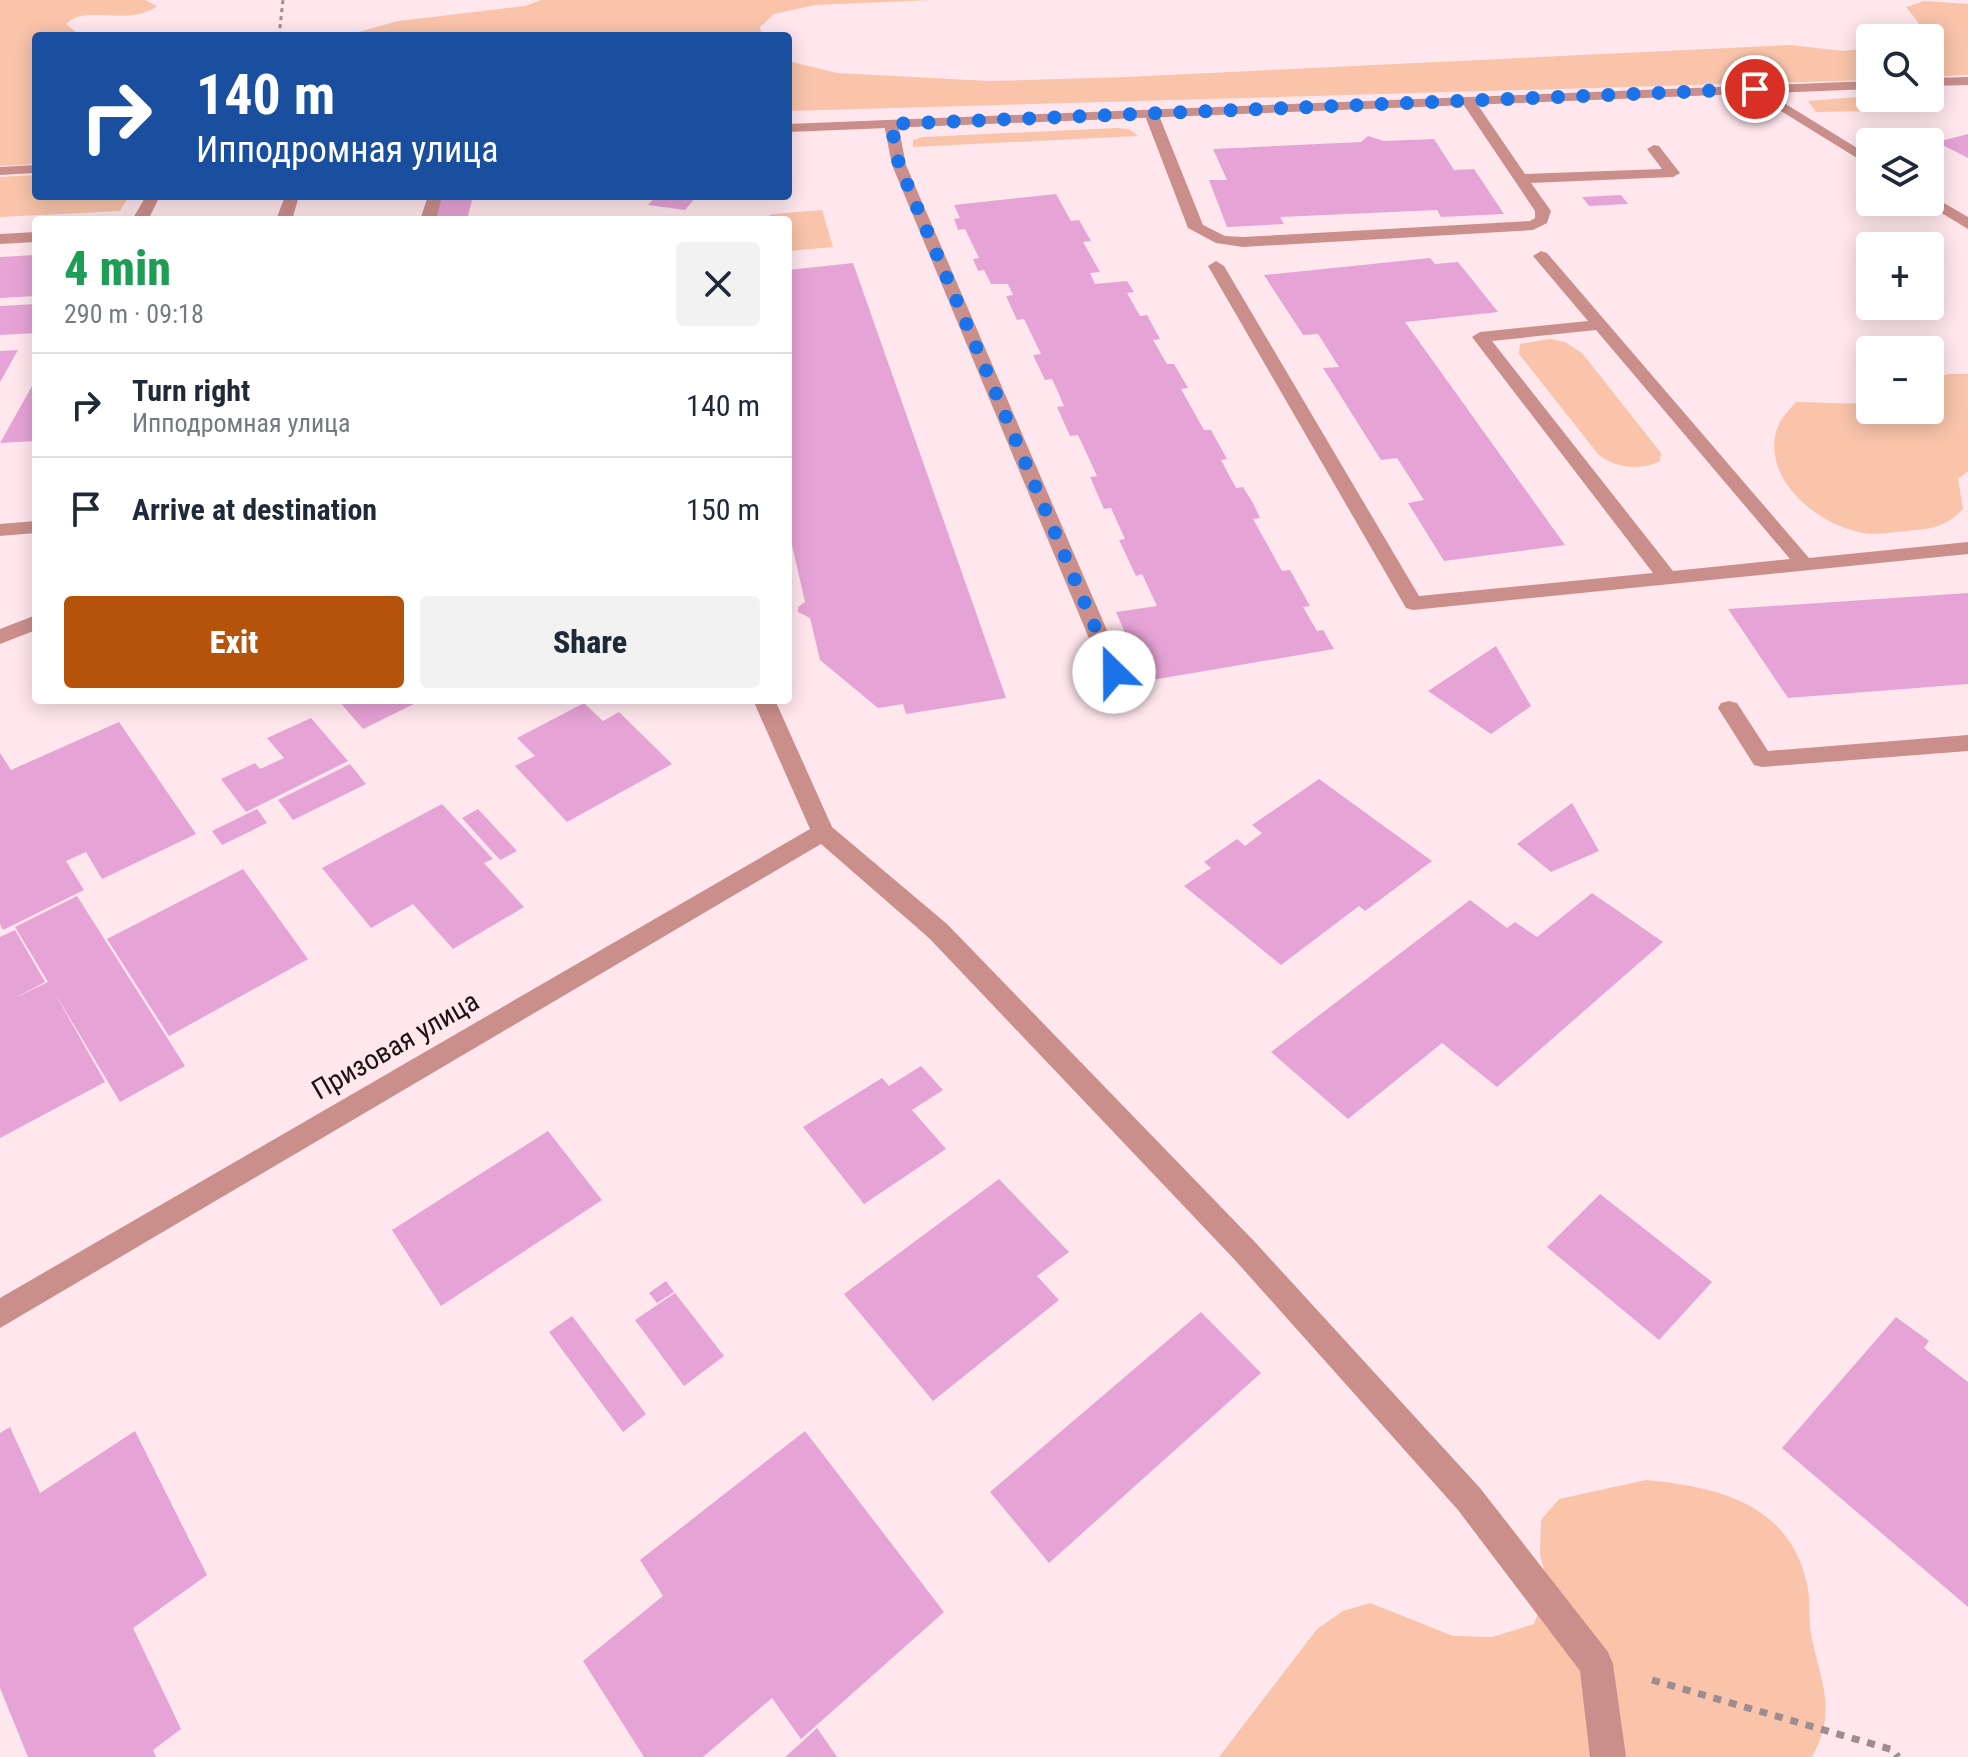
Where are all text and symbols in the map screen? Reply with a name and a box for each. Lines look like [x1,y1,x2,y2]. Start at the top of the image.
map controls [1856,24,1944,424]
button: search [1856,24,1944,112]
pin [1721,55,1789,123]
text: 140 m [196,62,335,128]
icon: right [64,64,168,168]
icon: arrive [1733,67,1777,111]
button: layers [1856,128,1944,216]
text: Ипподромная улица [196,129,498,171]
button: + [1856,232,1944,320]
text: 4 min [64,240,171,297]
button: close [676,242,760,326]
text: 290 m · 09:18 [64,299,204,329]
button: − [1856,336,1944,424]
text: Turn right [132,373,250,408]
icon: right [64,383,108,427]
text: 140 m [686,388,760,423]
text: Ипподромная улица [132,408,350,438]
icon: arrive [64,487,108,531]
text: Arrive at destination [132,492,377,527]
text: 150 m [686,492,760,527]
button: Exit [64,596,404,688]
button: Share [420,596,760,688]
position arrow [1072,630,1156,714]
street label: Призовая улица [306,984,485,1107]

